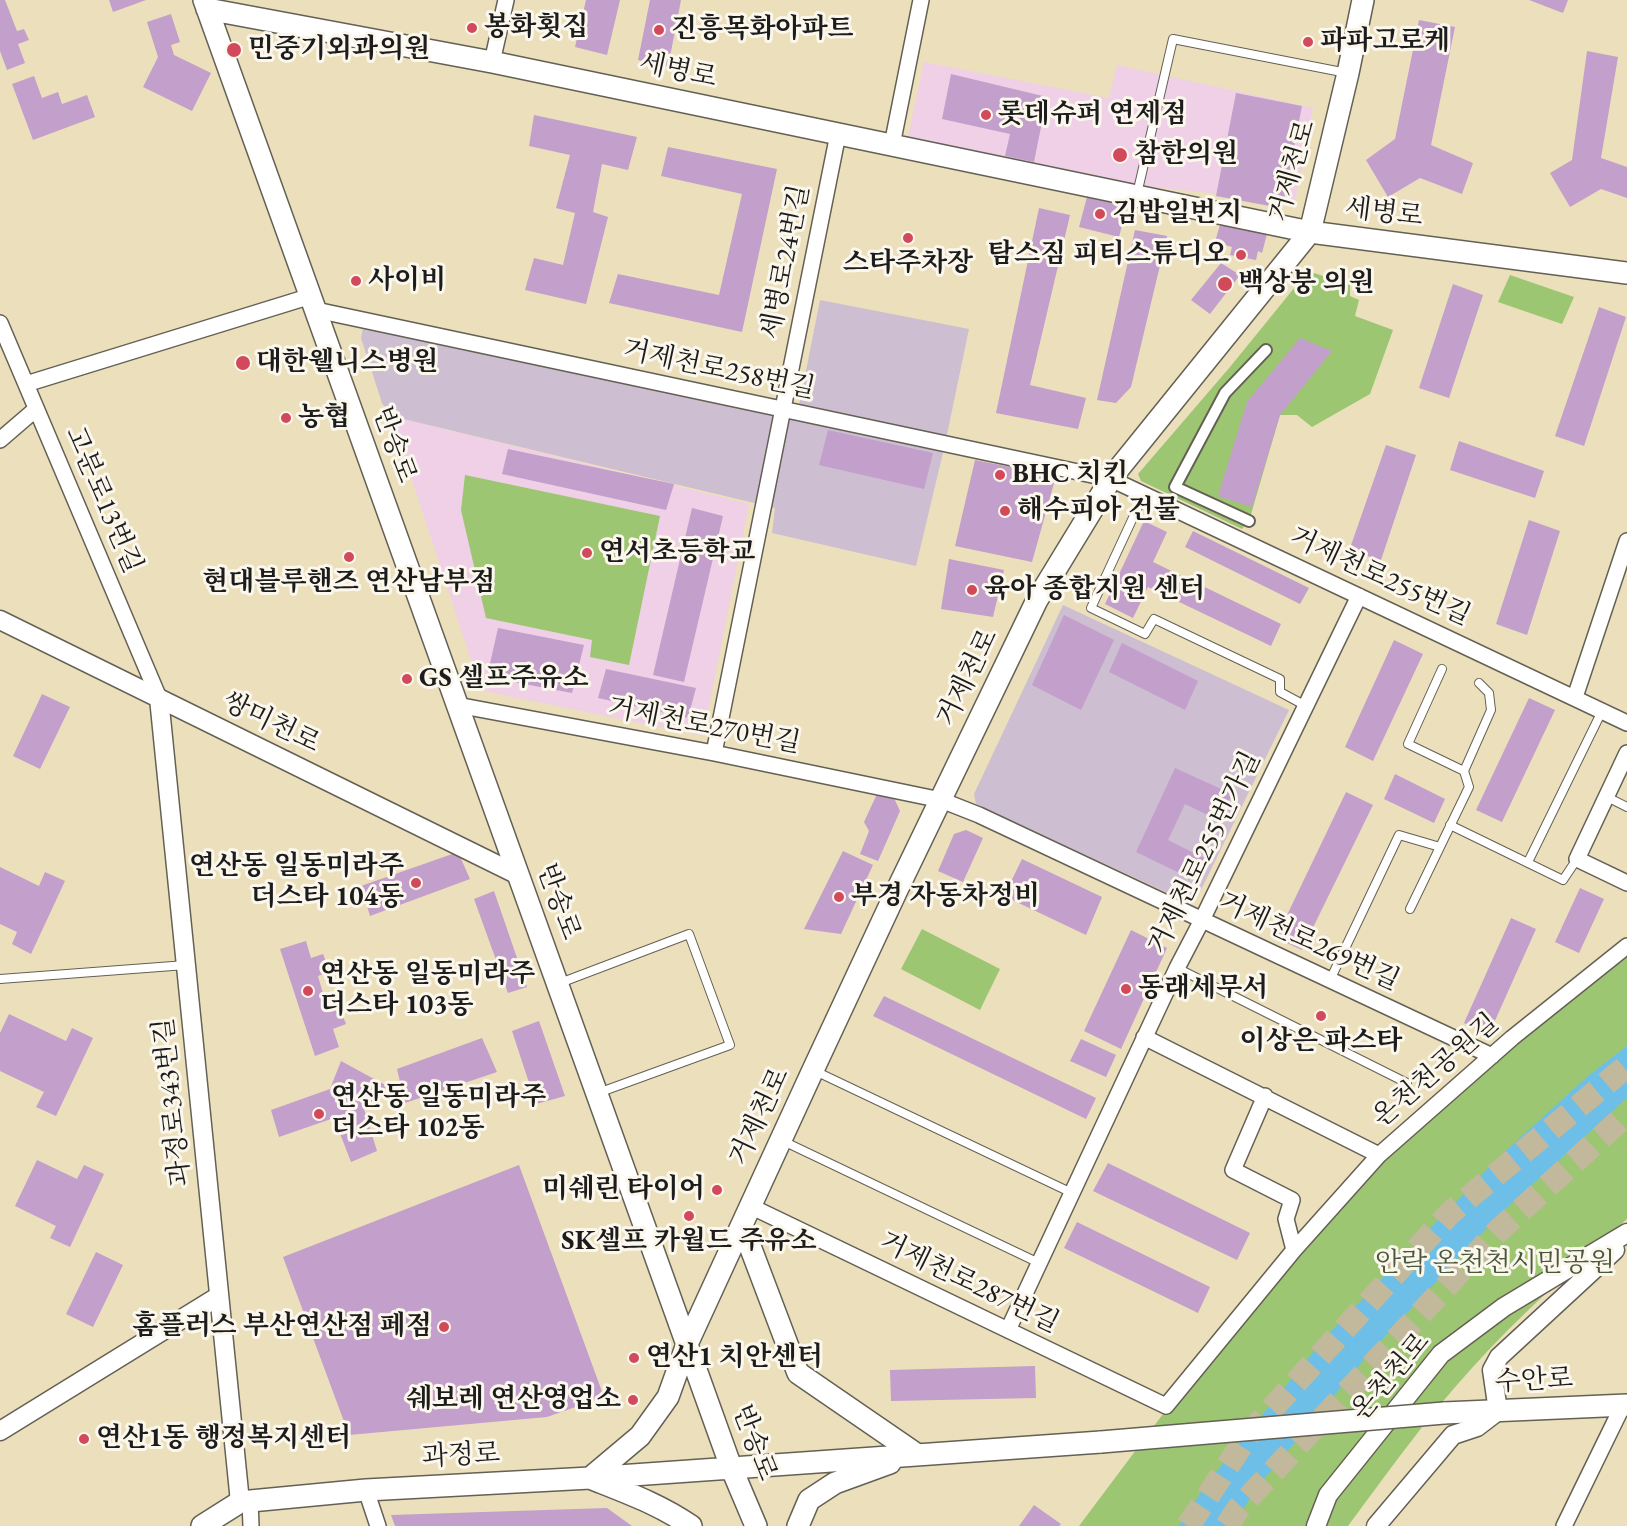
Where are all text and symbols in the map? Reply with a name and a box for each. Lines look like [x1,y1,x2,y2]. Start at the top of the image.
place label: 봉화횟집 [484,12,588,44]
place label: 진흥목화아파트 [671,14,854,46]
marker: 봉화횟집 [465,21,479,35]
marker: 진흥목화아파트 [652,23,666,37]
place label: 파파고로케 [1320,26,1450,58]
place label: 민중기외과의원 [248,34,431,66]
marker: 파파고로케 [1301,35,1315,49]
marker: 민중기외과의원 [225,41,243,59]
street label: 세병로 [636,47,720,95]
place label: 롯데슈퍼 연제점 [998,99,1187,131]
marker: 롯데슈퍼 연제점 [979,108,993,122]
street label: 거제천로 [1263,116,1323,226]
place label: 참한의원 [1134,139,1238,171]
marker: 참한의원 [1111,146,1129,164]
street label: 세병로24번길 [755,182,817,342]
street label: 세병로 [1343,192,1425,234]
place label: 김밥일번지 [1112,198,1242,230]
marker: 김밥일번지 [1093,207,1107,221]
marker: 스타주차장 [901,231,915,245]
place label: 탐스짐 피티스튜디오 [988,239,1229,271]
place label: 스타주차장 [843,248,973,280]
marker: 탐스짐 피티스튜디오 [1234,248,1248,262]
place label: 사이비 [368,265,446,297]
place label: 백상붕 의원 [1238,268,1375,300]
marker: 사이비 [349,274,363,288]
marker: 백상붕 의원 [1216,275,1234,293]
street label: 거제천로258번길 [620,334,818,406]
place label: 대한웰니스병원 [256,347,439,379]
marker: 대한웰니스병원 [234,354,252,372]
place label: 농협 [298,402,350,434]
street label: 반송로 [365,403,423,487]
marker: 농협 [279,411,293,425]
street label: 고분로13번길 [58,422,148,578]
place label: BHC 치킨 [1012,459,1128,491]
marker: BHC 치킨 [993,468,1007,482]
place label: 해수피아 건물 [1017,495,1180,527]
marker: 해수피아 건물 [998,504,1012,518]
street label: 거제천로255번길 [1285,521,1475,633]
place label: 연서초등학교 [599,537,755,569]
marker: 연서초등학교 [580,546,594,560]
marker: 현대블루핸즈 연산남부점 [342,550,356,564]
place label: 현대블루핸즈 연산남부점 [202,567,496,599]
place label: 육아 종합지원 센터 [984,574,1205,606]
marker: 육아 종합지원 센터 [965,583,979,597]
street label: 거제천로 [931,624,1005,732]
place label: GS 셀프주유소 [419,663,589,695]
marker: GS 셀프주유소 [400,672,414,686]
street label: 쌍미천로 [217,686,325,760]
street label: 거제천로270번길 [605,691,803,761]
street label: 거제천로255번가길 [1142,746,1268,960]
place label: 연산동 일동미라주 더스타 104동 [189,851,404,914]
street label: 반송로 [529,860,587,944]
marker: 연산동 일동미라주 더스타 104동 [409,876,423,890]
place label: 부경 자동차정비 [851,881,1040,913]
street label: 거제천로269번길 [1214,886,1404,998]
marker: 부경 자동차정비 [832,890,846,904]
place label: 연산동 일동미라주 더스타 103동 [320,959,535,1022]
place label: 동래세무서 [1138,973,1268,1005]
marker: 동래세무서 [1119,982,1133,996]
marker: 연산동 일동미라주 더스타 103동 [301,984,315,998]
street label: 온천천공원길 [1366,1007,1506,1135]
marker: 이상은 파스타 [1314,1009,1328,1023]
street label: 과정로343번길 [148,1016,198,1188]
place label: 이상은 파스타 [1240,1026,1402,1058]
street label: 거제천로 [723,1063,797,1171]
place label: 연산동 일동미라주 더스타 102동 [331,1082,546,1145]
marker: 연산동 일동미라주 더스타 102동 [312,1107,326,1121]
place label: 미쉐린 타이어 [542,1174,705,1206]
marker: 미쉐린 타이어 [710,1183,724,1197]
marker: SK셀프 카월드 주유소 [682,1209,696,1223]
place label: SK셀프 카월드 주유소 [561,1226,817,1258]
street label: 거제천로287번길 [874,1226,1064,1340]
park label: 안락 온천천시민공원 [1375,1248,1615,1280]
place label: 홈플러스 부산연산점 페점 [132,1311,432,1343]
marker: 홈플러스 부산연산점 페점 [437,1320,451,1334]
street label: 온천천로 [1345,1327,1437,1427]
place label: 연산1 치안센터 [646,1342,823,1374]
marker: 연산1 치안센터 [627,1351,641,1365]
street label: 수안로 [1494,1363,1574,1399]
place label: 쉐보레 연산영업소 [406,1384,621,1416]
marker: 쉐보레 연산영업소 [626,1393,640,1407]
street label: 반송로 [725,1401,783,1485]
place label: 연산1동 행정복지센터 [96,1423,351,1455]
marker: 연산1동 행정복지센터 [77,1432,91,1446]
street label: 과정로 [421,1438,501,1474]

